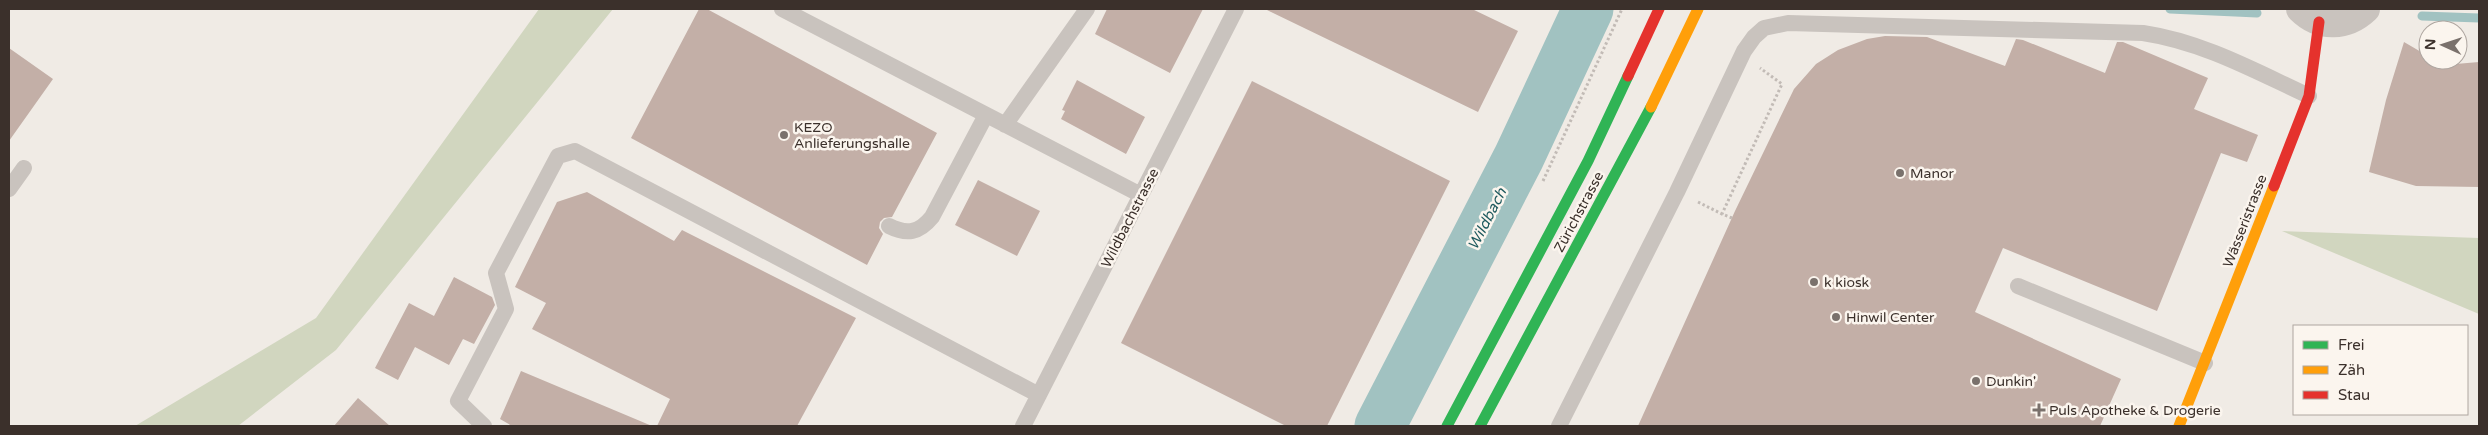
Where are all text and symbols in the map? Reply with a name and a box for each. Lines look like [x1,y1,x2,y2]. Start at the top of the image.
north arrow [2418,20,2468,70]
text: N [2422,38,2439,50]
place label: KEZO Anlieferungshalle [794,119,910,152]
marker: KEZO Anlieferungshalle [778,129,790,141]
street label: Wildbachstrasse [1098,165,1162,270]
place label: Manor [1910,165,1954,182]
marker: Manor [1894,167,1906,179]
street label: Zürichstrasse [1551,169,1607,255]
street label: Wässeristrasse [2219,172,2271,270]
water label: Wildbach [1464,184,1511,253]
place label: k kiosk [1824,274,1870,291]
marker: k kiosk [1808,276,1820,288]
place label: Hinwil Center [1846,309,1935,326]
marker: Hinwil Center [1830,311,1842,323]
legend [2293,325,2468,415]
text: Frei [2338,336,2364,354]
text: Zäh [2338,361,2365,379]
place label: Dunkin' [1986,373,2036,390]
marker: Dunkin' [1970,375,1982,387]
text: Stau [2338,386,2370,404]
place label: Puls Apotheke & Drogerie [2049,402,2221,419]
marker: Puls Apotheke & Drogerie [2033,404,2045,416]

